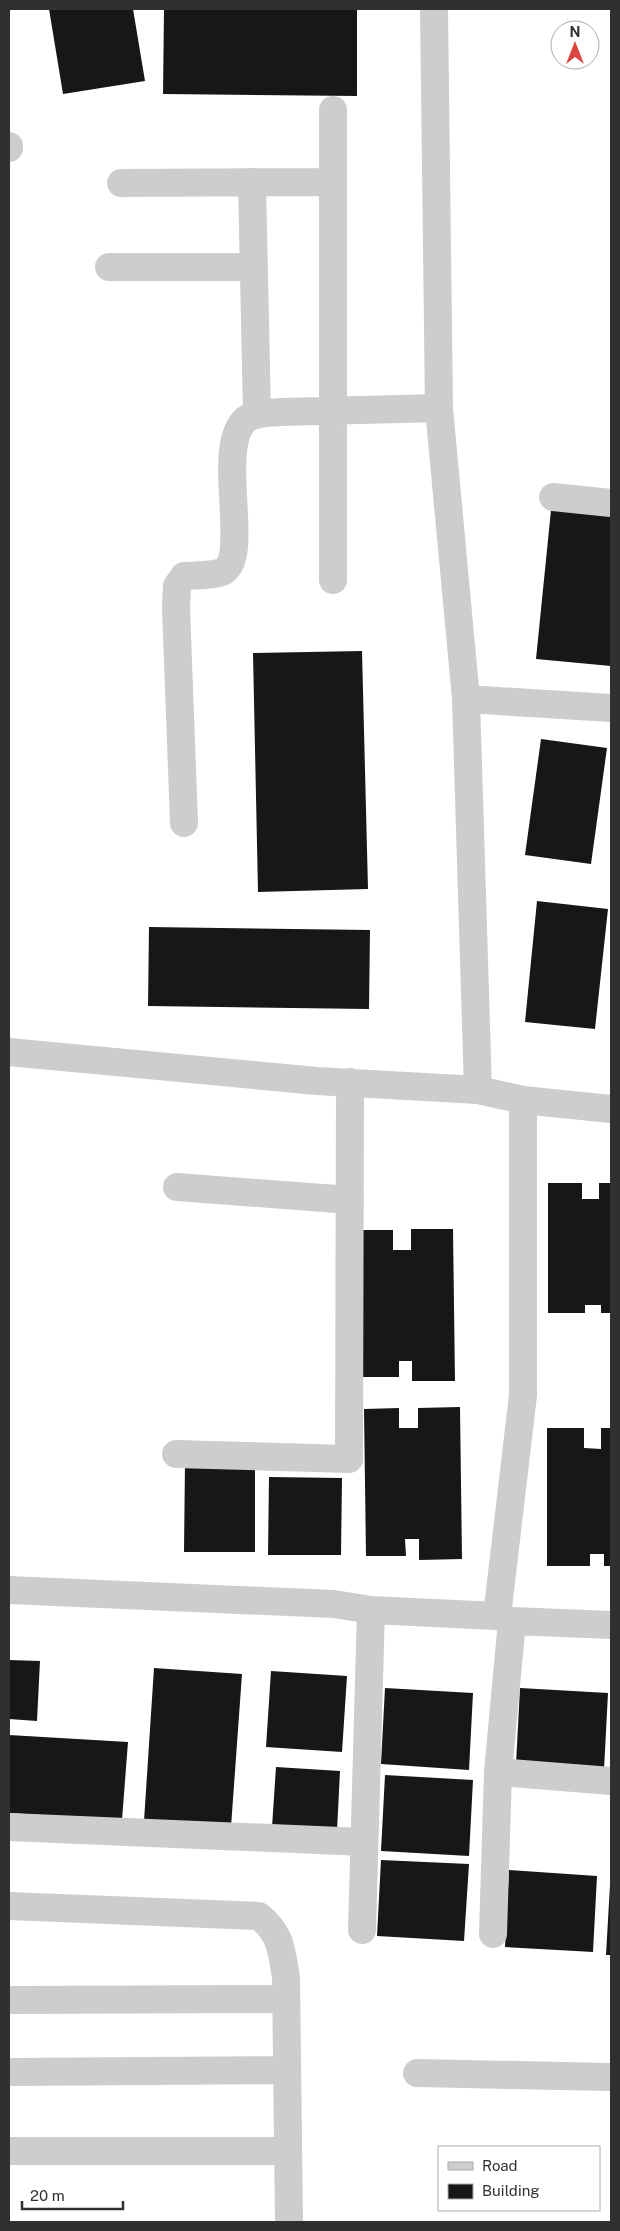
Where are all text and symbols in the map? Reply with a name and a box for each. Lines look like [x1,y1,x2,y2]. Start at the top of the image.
north arrow [550,20,600,70]
text: N [570,24,580,40]
legend [438,2146,600,2211]
text: Road [482,2157,518,2174]
scale bar [22,2178,124,2210]
text: Building [482,2182,540,2199]
text: 20 m [30,2187,65,2204]

